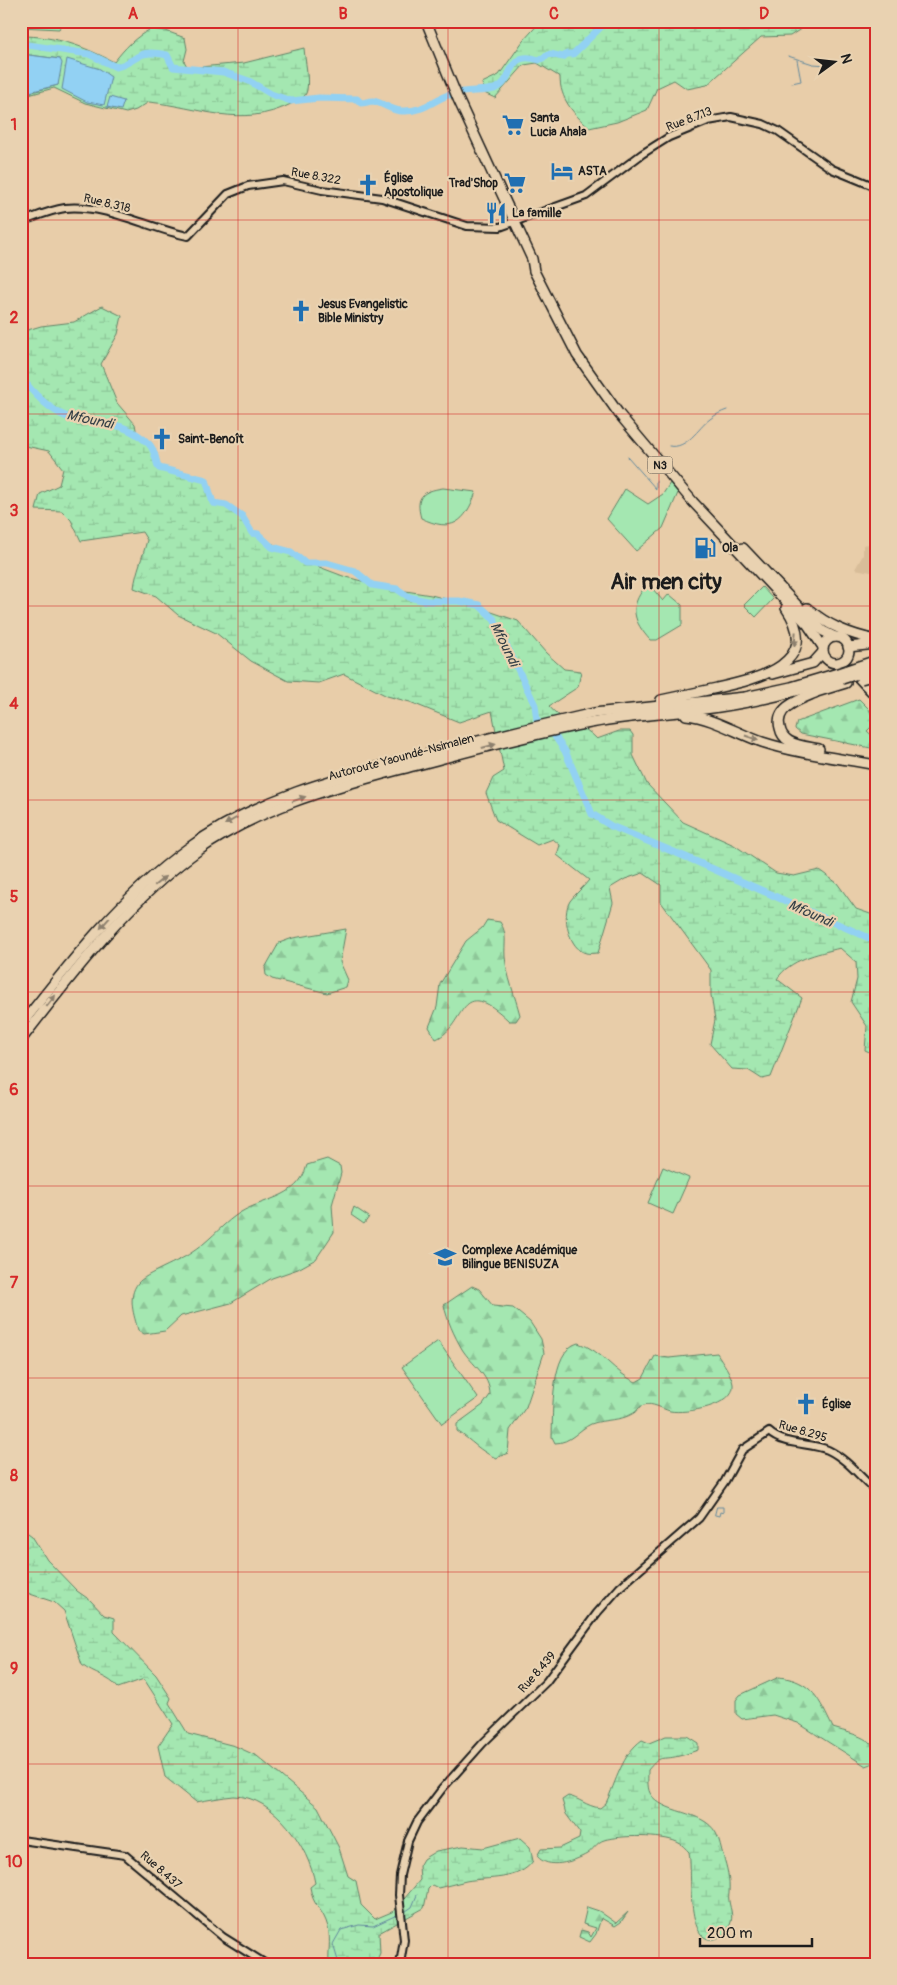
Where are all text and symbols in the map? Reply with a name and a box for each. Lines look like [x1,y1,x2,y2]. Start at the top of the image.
text: A [128,4,139,24]
text: B [338,4,348,24]
text: C [549,4,559,24]
text: D [759,4,769,24]
north arrow [810,38,860,88]
text: N [837,52,856,66]
street label: Rue 8.713 [664,104,715,135]
place label: Santa Lucia Ahala [530,111,587,140]
supermarket icon: Santa Lucia Ahala [500,112,526,138]
text: 1 [11,115,17,135]
hotel icon: ASTA [549,158,575,184]
place label: ASTA [578,164,607,179]
street label: Rue 8.322 [290,165,342,188]
place label: Église Apostolique [384,170,444,200]
supermarket icon: Trad'Shop [502,170,528,196]
church icon: Église Apostolique [355,172,381,198]
place label: Trad'Shop [448,176,498,191]
street label: Rue 8.318 [82,191,132,216]
restaurant icon: La famille [483,200,509,226]
place label: La famille [512,206,562,221]
place label: Jesus Evangelistic Bible Ministry [318,297,408,326]
church icon: Jesus Evangelistic Bible Ministry [288,298,314,324]
text: 2 [10,308,19,328]
water label: Mfoundi [65,406,117,433]
church icon: Saint-Benoît [149,426,175,452]
place label: Saint-Benoît [178,432,245,447]
road number: N3 [648,456,672,474]
text: 3 [10,501,19,521]
fuel station icon: Ola [692,535,718,561]
place label: Ola [722,541,738,556]
district label: Air men city [610,568,722,596]
water label: Mfoundi [487,619,524,671]
one-way arrow [791,632,799,648]
text: 4 [9,694,19,714]
street label: Autoroute Yaoundé-Nsimalen [327,731,476,784]
one-way arrow [744,735,759,742]
one-way arrow [482,742,497,750]
one-way arrow [292,795,307,803]
one-way arrow [224,817,237,826]
one-way arrow [154,876,166,887]
text: 5 [10,887,19,907]
water label: Mfoundi [786,896,838,932]
one-way arrow [99,917,111,929]
one-way arrow [46,994,56,1008]
text: 6 [9,1080,19,1100]
place label: Complexe Académique Bilingue BENISUZA [462,1243,578,1272]
school or university icon: Complexe Académique Bilingue BENISUZA [432,1244,458,1270]
text: 7 [10,1273,19,1293]
church icon: Église [793,1391,819,1417]
place label: Église [822,1396,852,1412]
street label: Rue 8.295 [777,1417,829,1446]
text: 8 [10,1466,18,1486]
street label: Rue 8.439 [515,1649,559,1696]
text: 9 [10,1659,18,1679]
street label: Rue 8.437 [137,1848,185,1893]
text: 10 [5,1852,23,1872]
scale bar [700,1915,812,1947]
text: 200 m [707,1924,752,1943]

